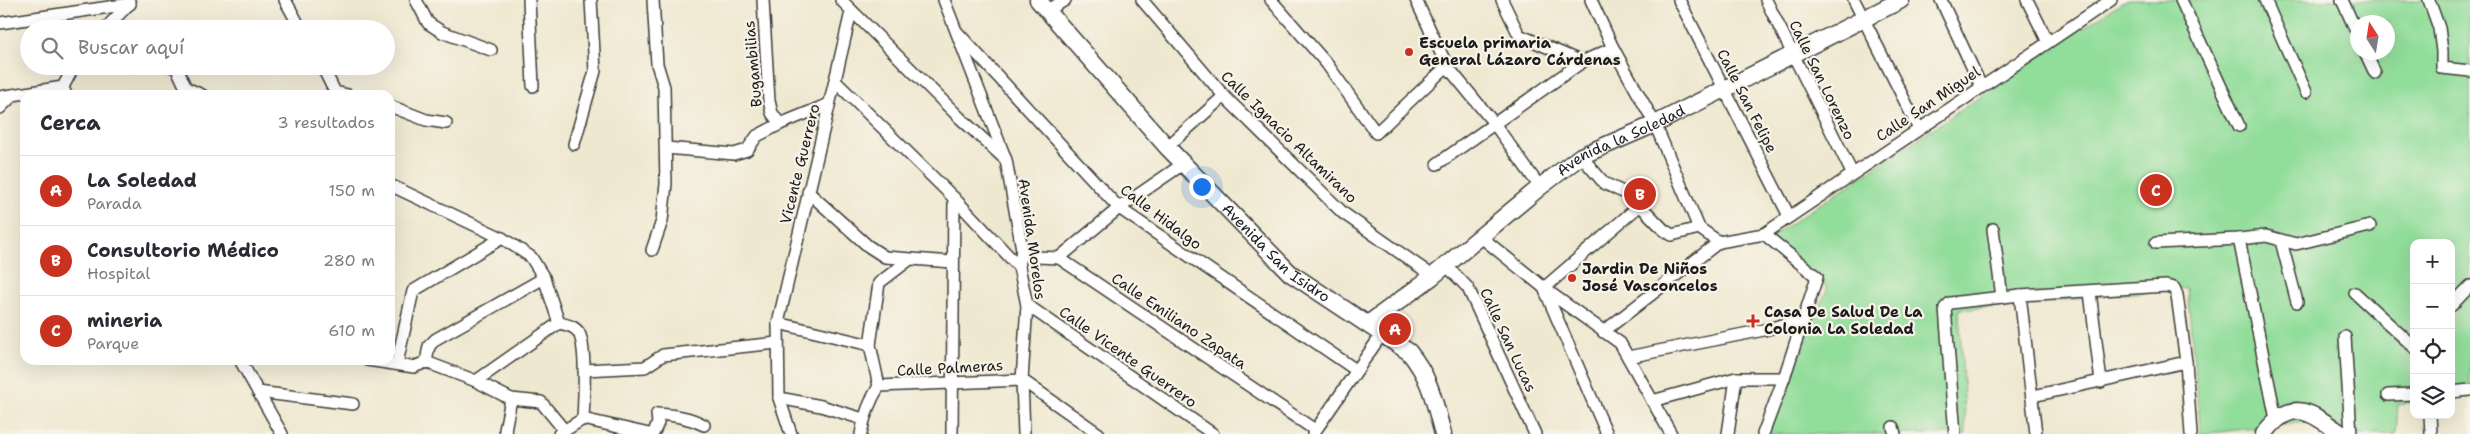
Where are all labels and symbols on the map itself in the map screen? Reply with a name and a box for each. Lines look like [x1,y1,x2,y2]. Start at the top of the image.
north arrow [2350,15,2395,60]
street label: Calle San Lorenzo [1784,17,1860,143]
street label: Bugambilias [739,20,767,108]
place label: Escuela primaria General Lázaro Cárdenas [1419,33,1621,70]
marker: Escuela primaria General Lázaro Cárdenas [1403,46,1415,58]
street label: Calle San Felipe [1712,46,1782,156]
street label: Calle San Miguel [1872,61,1984,146]
street label: Calle Ignacio Altamirano [1216,66,1362,208]
street label: Avenida la Soledad [1553,100,1689,181]
street label: Vicente Guerrero [775,102,825,226]
pin: C [2140,171,2172,209]
your location [1189,174,1215,200]
pin: B [1624,175,1656,213]
street label: Avenida Morelos [1014,177,1050,301]
street label: Calle Hidalgo [1116,180,1206,254]
street label: Avenida San Isidro [1218,199,1334,307]
place label: Jardin De Niños José Vasconcelos [1582,259,1718,296]
street label: Calle Emiliano Zapata [1108,268,1251,374]
marker: Jardin De Niños José Vasconcelos [1566,272,1578,284]
street label: Calle San Lucas [1475,285,1541,395]
street label: Calle Vicente Guerrero [1055,302,1201,412]
place label: Casa De Salud De La Colonia La Soledad [1764,302,1923,339]
pin: A [1379,310,1411,348]
marker: Casa De Salud De La Colonia La Soledad [1746,314,1760,328]
street label: Calle Palmeras [896,355,1004,381]

